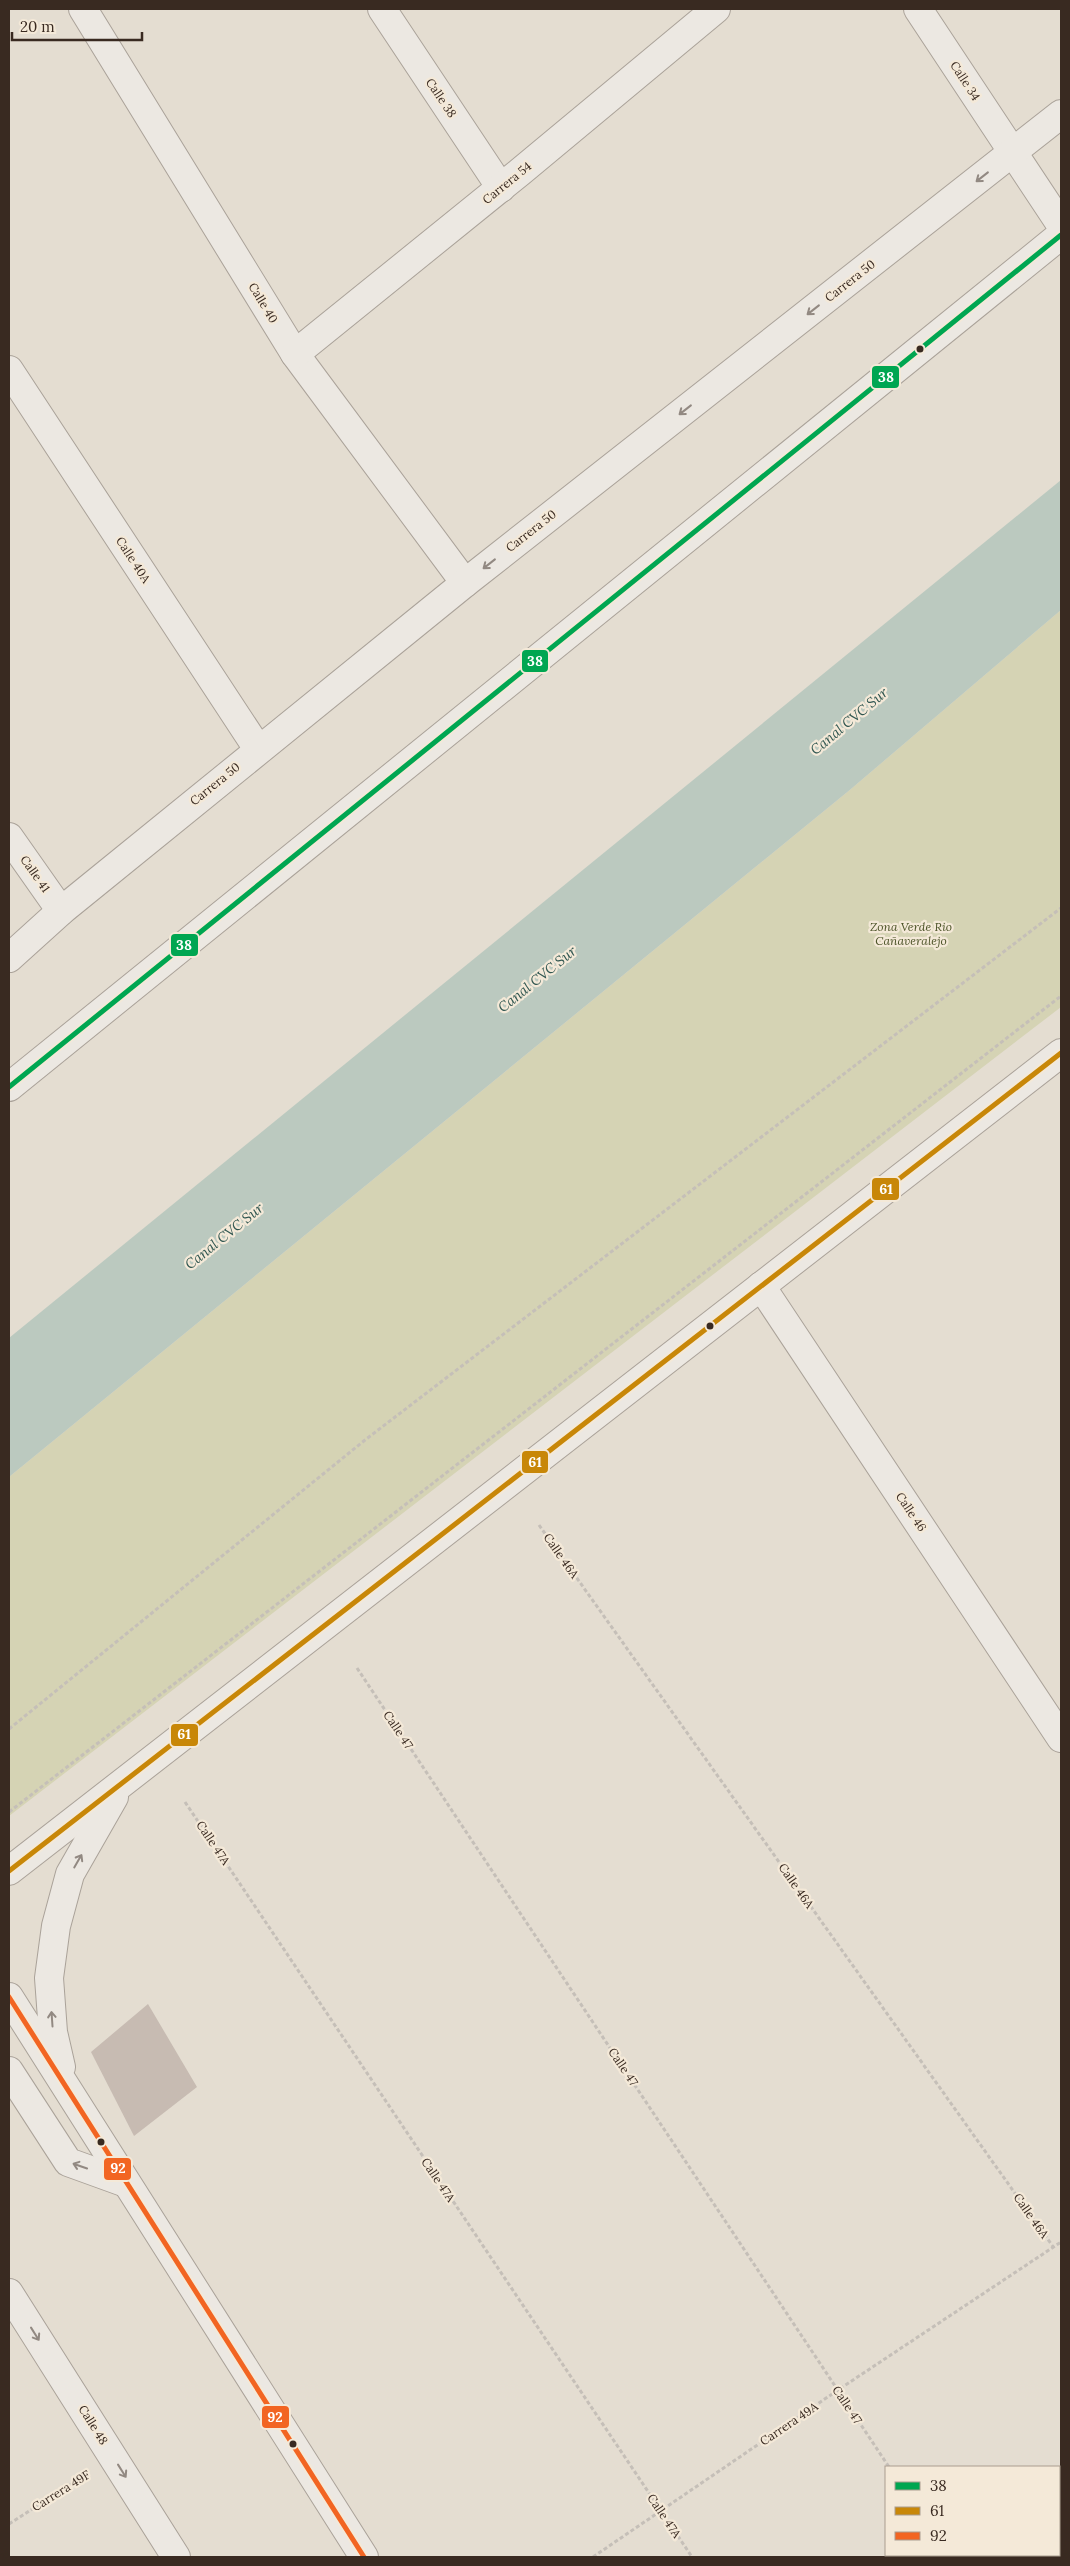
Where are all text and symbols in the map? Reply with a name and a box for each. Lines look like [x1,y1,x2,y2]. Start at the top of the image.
scale bar [12,10,142,42]
text: 20 m [20,17,55,36]
street label: Calle 34 [947,58,984,104]
street label: Calle 38 [423,75,460,120]
street label: Carrera 54 [479,158,535,207]
one-way arrow [975,172,989,182]
street label: Carrera 50 [821,256,878,305]
street label: Calle 40 [245,280,281,326]
one-way arrow [807,304,820,315]
unlabelled marker [915,344,925,354]
line badge: 38 [871,365,900,389]
text: 38 [878,368,894,386]
one-way arrow [678,405,692,415]
street label: Carrera 50 [502,506,559,555]
street label: Calle 40A [113,534,154,586]
one-way arrow [483,559,496,570]
line badge: 38 [521,649,549,673]
text: 38 [527,652,543,670]
water label: Canal CVC Sur [807,683,892,759]
street label: Carrera 50 [187,759,243,808]
street label: Calle 41 [17,852,53,895]
park label: Zona Verde Rio Cañaveralejo [870,919,952,948]
line badge: 38 [170,933,199,957]
text: 38 [176,936,192,954]
water label: Canal CVC Sur [494,941,580,1016]
line badge: 61 [871,1177,900,1201]
text: 61 [879,1180,893,1198]
water label: Canal CVC Sur [181,1198,267,1273]
unlabelled marker [705,1321,715,1331]
line badge: 61 [521,1450,549,1474]
text: 61 [528,1453,542,1471]
street label: Calle 46 [893,1489,930,1534]
street label: Calle 46A [540,1530,583,1582]
street label: Calle 47 [380,1708,417,1752]
line badge: 61 [170,1723,199,1747]
text: 61 [177,1725,191,1743]
street label: Calle 47A [193,1818,234,1868]
one-way arrow [73,1854,83,1868]
street label: Calle 46A [775,1860,818,1912]
one-way arrow [47,2011,57,2027]
street label: Calle 47 [605,2045,642,2089]
unlabelled marker [96,2137,106,2147]
street label: Calle 47A [418,2155,459,2205]
line badge: 92 [103,2157,132,2181]
text: 92 [110,2159,126,2177]
one-way arrow [73,2161,89,2171]
street label: Calle 46A [1010,2190,1053,2242]
one-way arrow [30,2326,40,2340]
street label: Calle 47 [829,2383,866,2427]
street label: Carrera 49A [757,2398,821,2448]
street label: Calle 48 [75,2402,112,2448]
line badge: 92 [261,2405,290,2429]
text: 92 [267,2408,283,2426]
unlabelled marker [288,2439,298,2449]
one-way arrow [117,2464,127,2478]
legend [885,2466,1060,2556]
street label: Carrera 49F [29,2467,93,2514]
text: 38 [930,2476,947,2495]
street label: Calle 47A [644,2491,685,2541]
text: 61 [930,2501,944,2520]
text: 92 [930,2526,947,2545]

